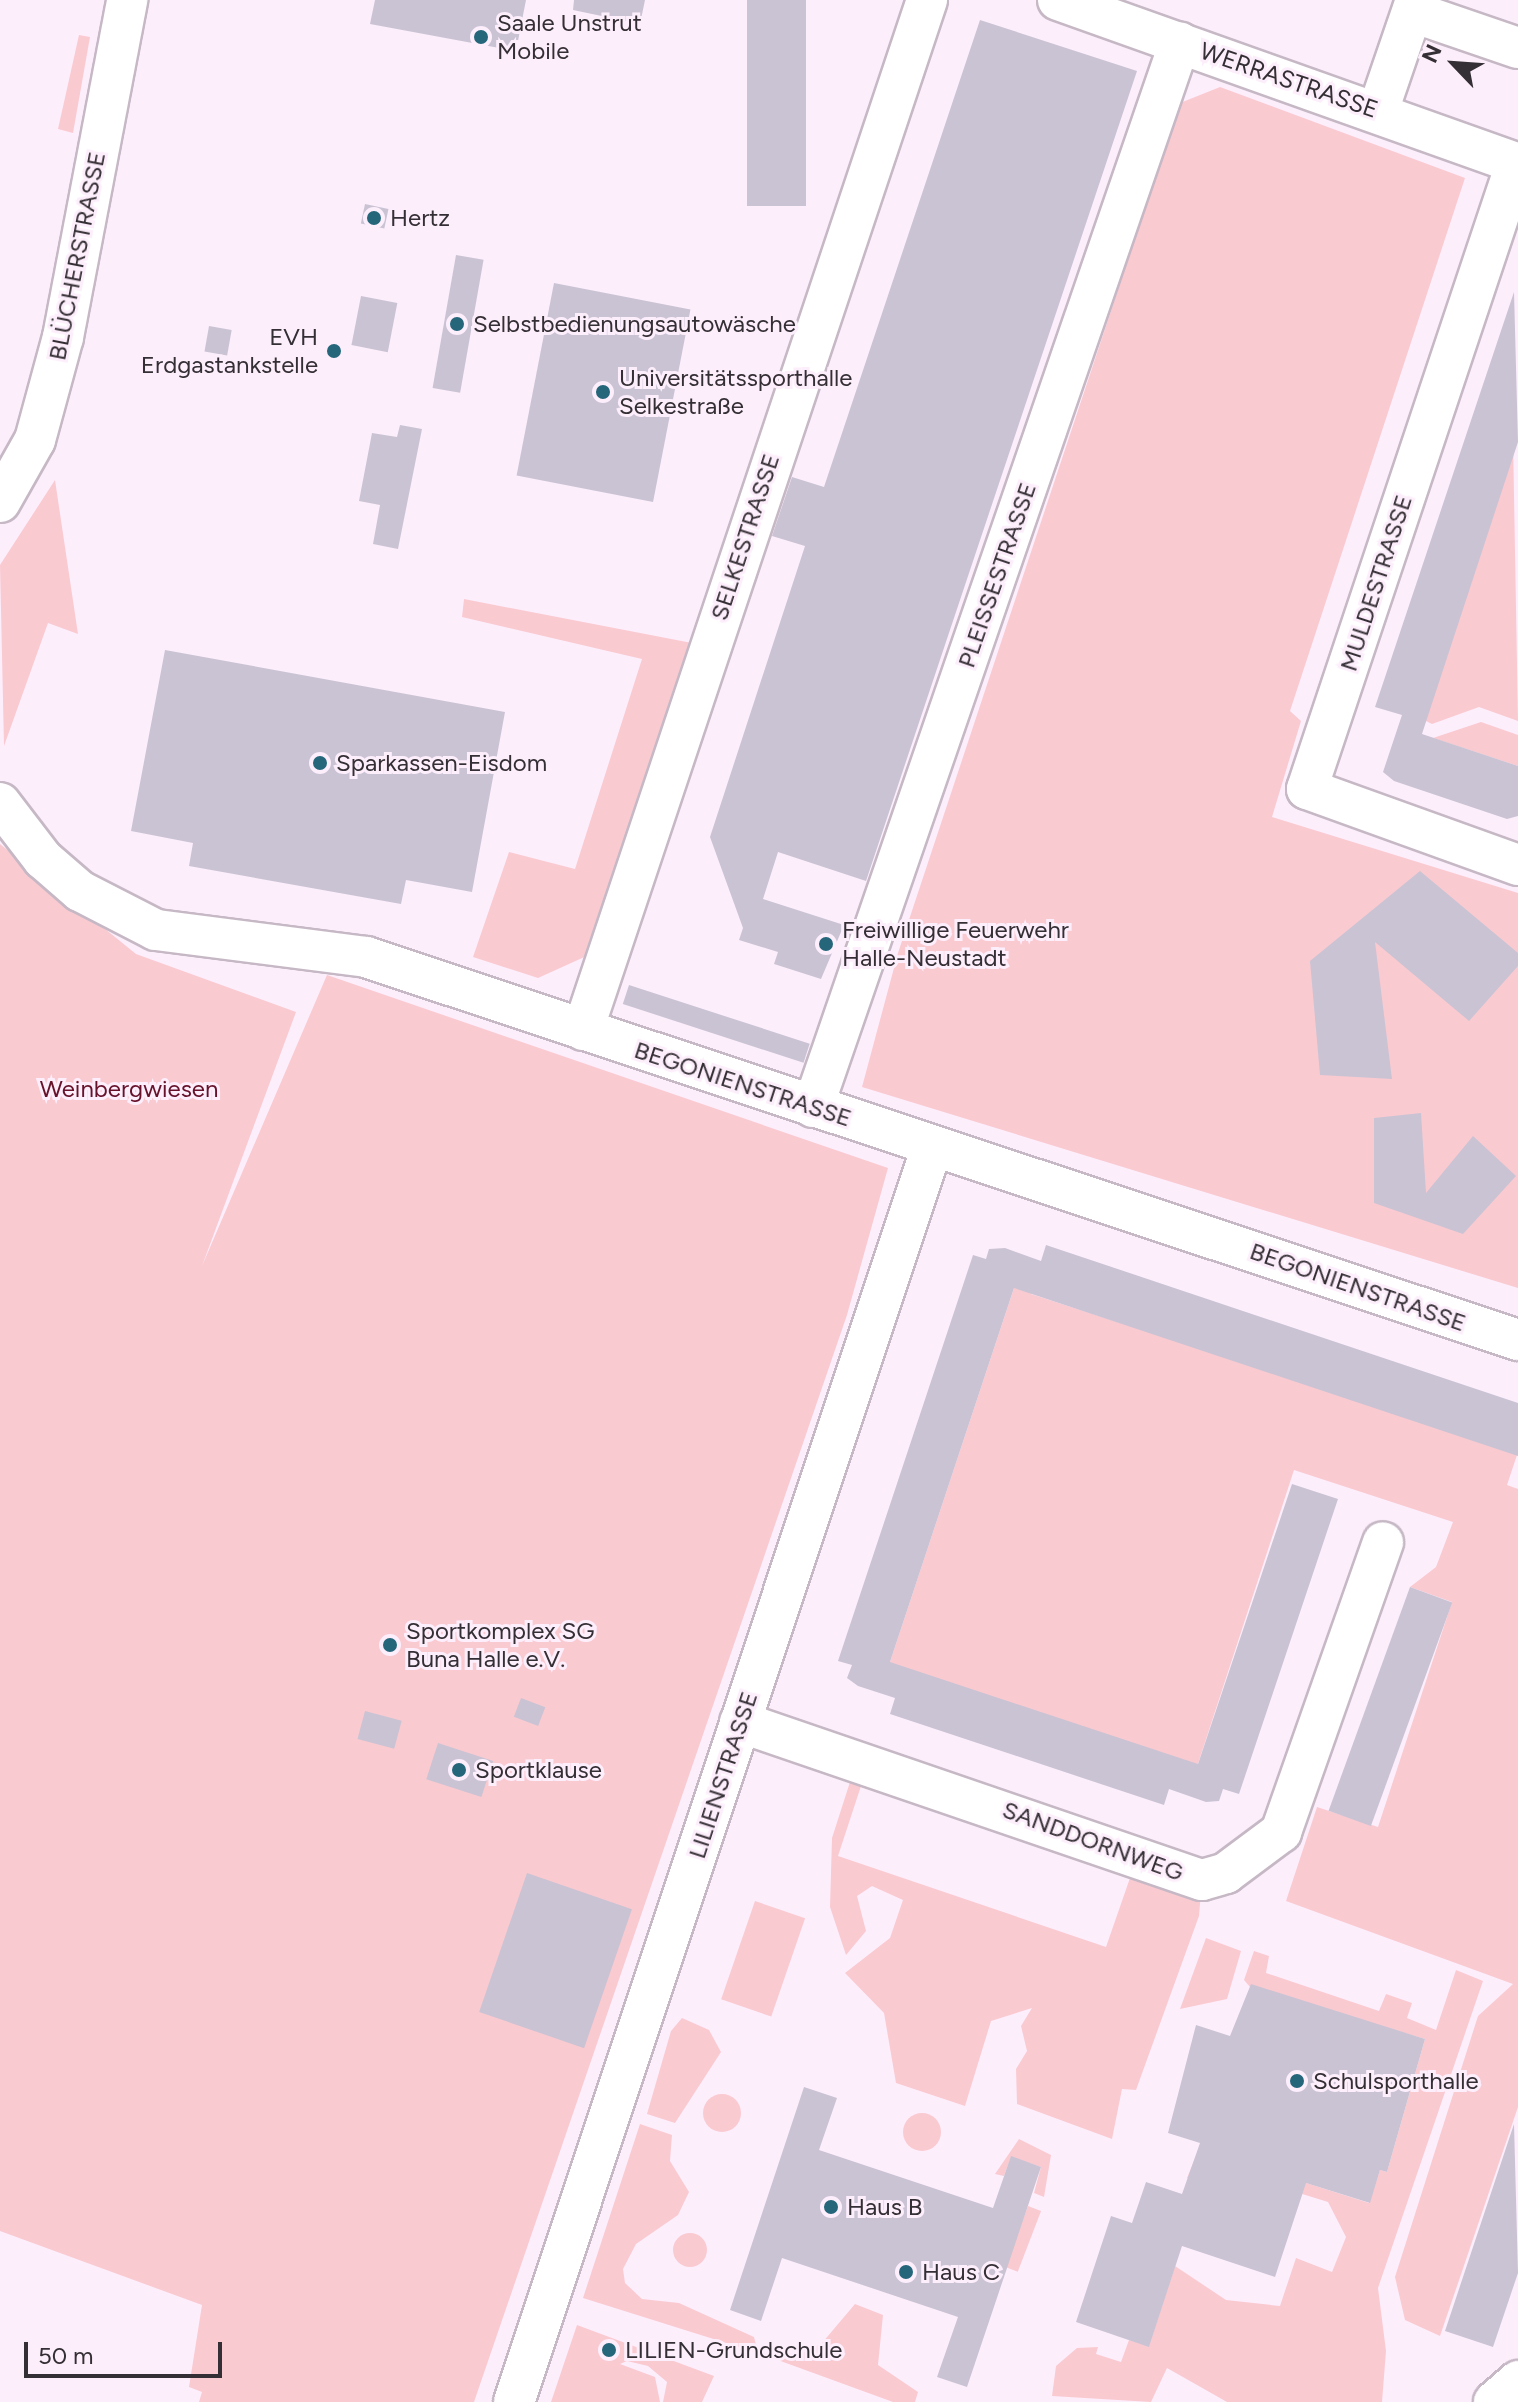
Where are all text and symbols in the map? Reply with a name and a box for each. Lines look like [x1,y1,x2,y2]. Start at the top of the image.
place label: Saale Unstrut Mobile [497,9,642,65]
north arrow [1414,24,1494,104]
marker: Saale Unstrut Mobile [472,28,490,46]
street label: WERRASTRASSE [1196,36,1382,124]
text: N [1416,40,1448,67]
street label: BLÜCHERSTRASSE [43,149,111,363]
place label: Hertz [390,204,450,232]
marker: Hertz [365,209,383,227]
place label: Selbstbedienungsautowäsche [473,310,796,338]
marker: Selbstbedienungsautowäsche [448,315,466,333]
place label: EVH Erdgastankstelle [141,323,318,379]
marker: EVH Erdgastankstelle [325,342,343,360]
place label: Universitätssporthalle Selkestraße [619,364,852,420]
marker: Universitätssporthalle Selkestraße [594,383,612,401]
street label: SELKESTRASSE [705,450,785,624]
street label: PLEISSESTRASSE [952,479,1042,671]
street label: MULDESTRASSE [1334,491,1418,675]
place label: Sparkassen-Eisdom [336,749,547,777]
marker: Sparkassen-Eisdom [311,754,329,772]
place label: Freiwillige Feuerwehr Halle-Neustadt [842,916,1069,972]
marker: Freiwillige Feuerwehr Halle-Neustadt [817,935,835,953]
street label: BEGONIENSTRASSE [631,1035,855,1133]
park label: Weinbergwiesen [40,1075,218,1103]
street label: BEGONIENSTRASSE [1246,1237,1470,1337]
place label: Sportkomplex SG Buna Halle e.V. [406,1617,594,1673]
marker: Sportkomplex SG Buna Halle e.V. [381,1636,399,1654]
street label: LILIENSTRASSE [682,1688,764,1862]
place label: Sportklause [475,1756,602,1784]
marker: Sportklause [450,1761,468,1779]
street label: SANDDORNWEG [999,1795,1187,1887]
place label: Schulsporthalle [1313,2067,1479,2095]
marker: Schulsporthalle [1288,2072,1306,2090]
place label: Haus B [847,2193,922,2221]
marker: Haus B [822,2198,840,2216]
place label: Haus C [922,2258,1000,2286]
marker: Haus C [897,2263,915,2281]
scale bar [28,2326,226,2376]
place label: LILIEN-Grundschule [625,2336,842,2364]
text: 50 m [38,2341,94,2370]
marker: LILIEN-Grundschule [600,2341,618,2359]

